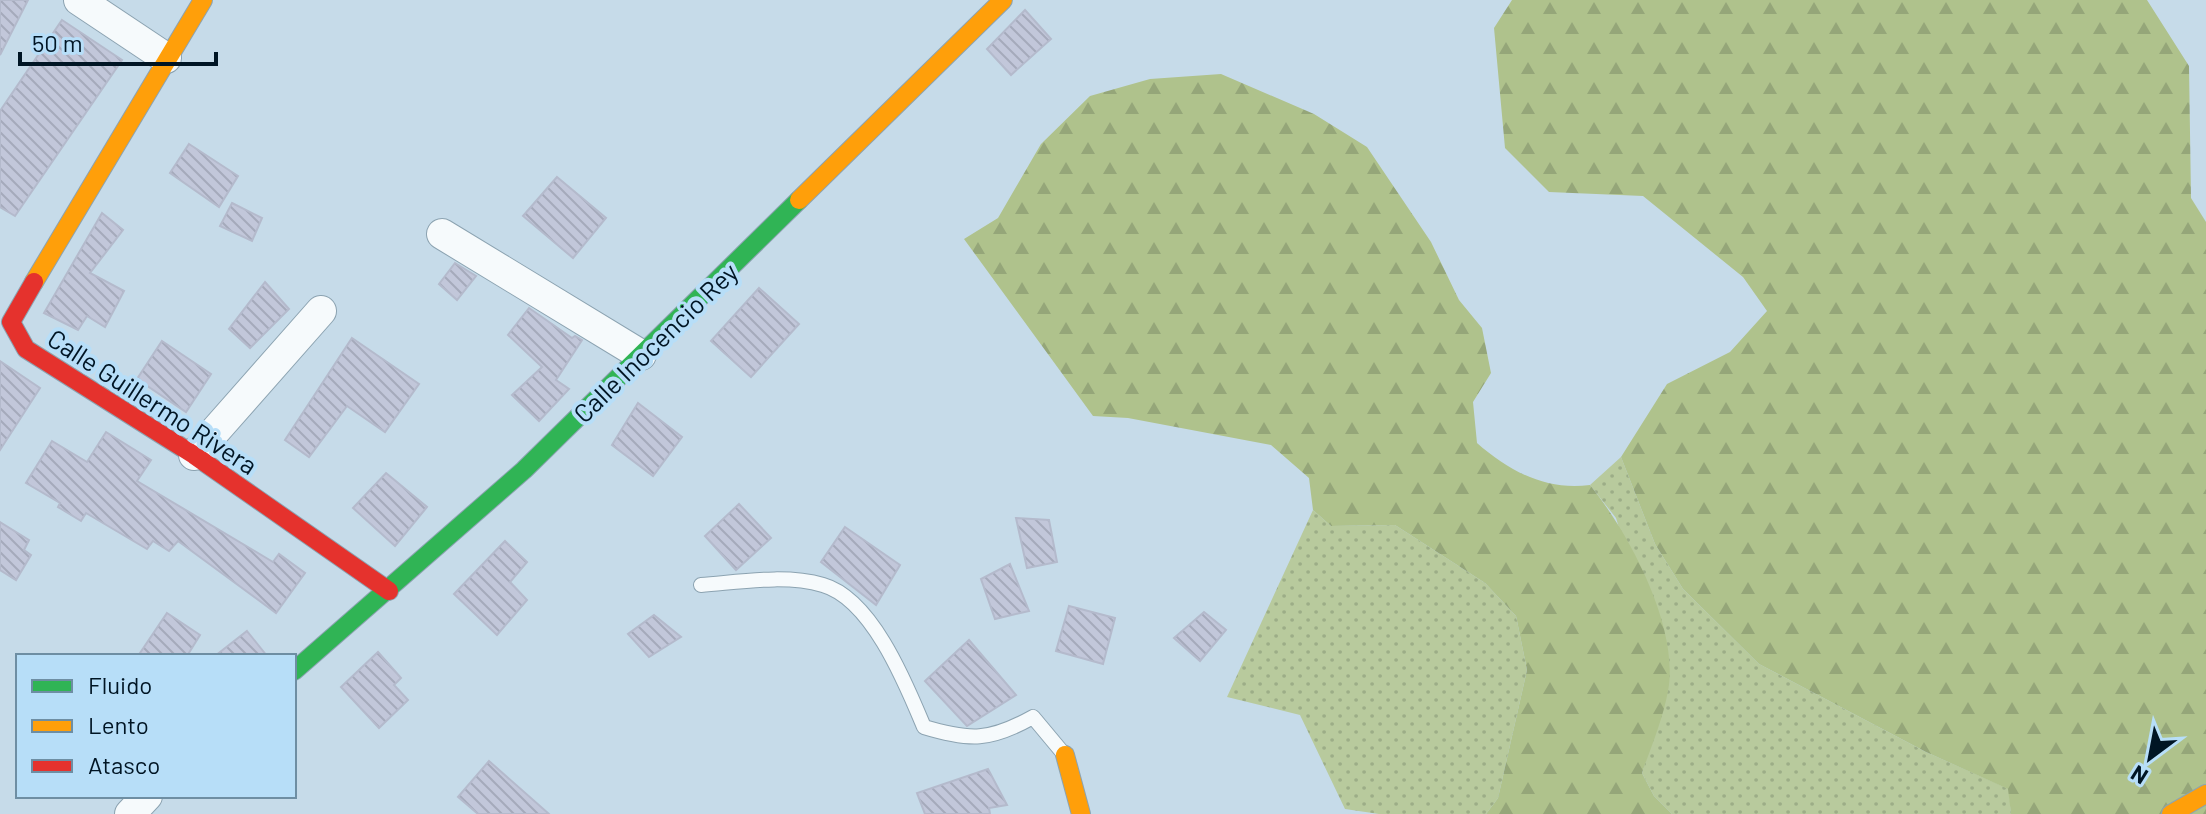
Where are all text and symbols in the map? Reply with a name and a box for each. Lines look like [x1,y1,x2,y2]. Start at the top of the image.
scale bar [20,16,216,66]
text: 50 m [32,28,83,57]
street label: Calle Inocencio Rey [566,256,744,428]
street label: Calle Guillermo Rivera [42,322,264,480]
legend [16,654,296,798]
text: Fluido [88,670,152,699]
text: Lento [88,710,149,739]
north arrow [2110,718,2190,798]
text: Atasco [88,750,160,779]
text: N [2126,761,2152,791]

